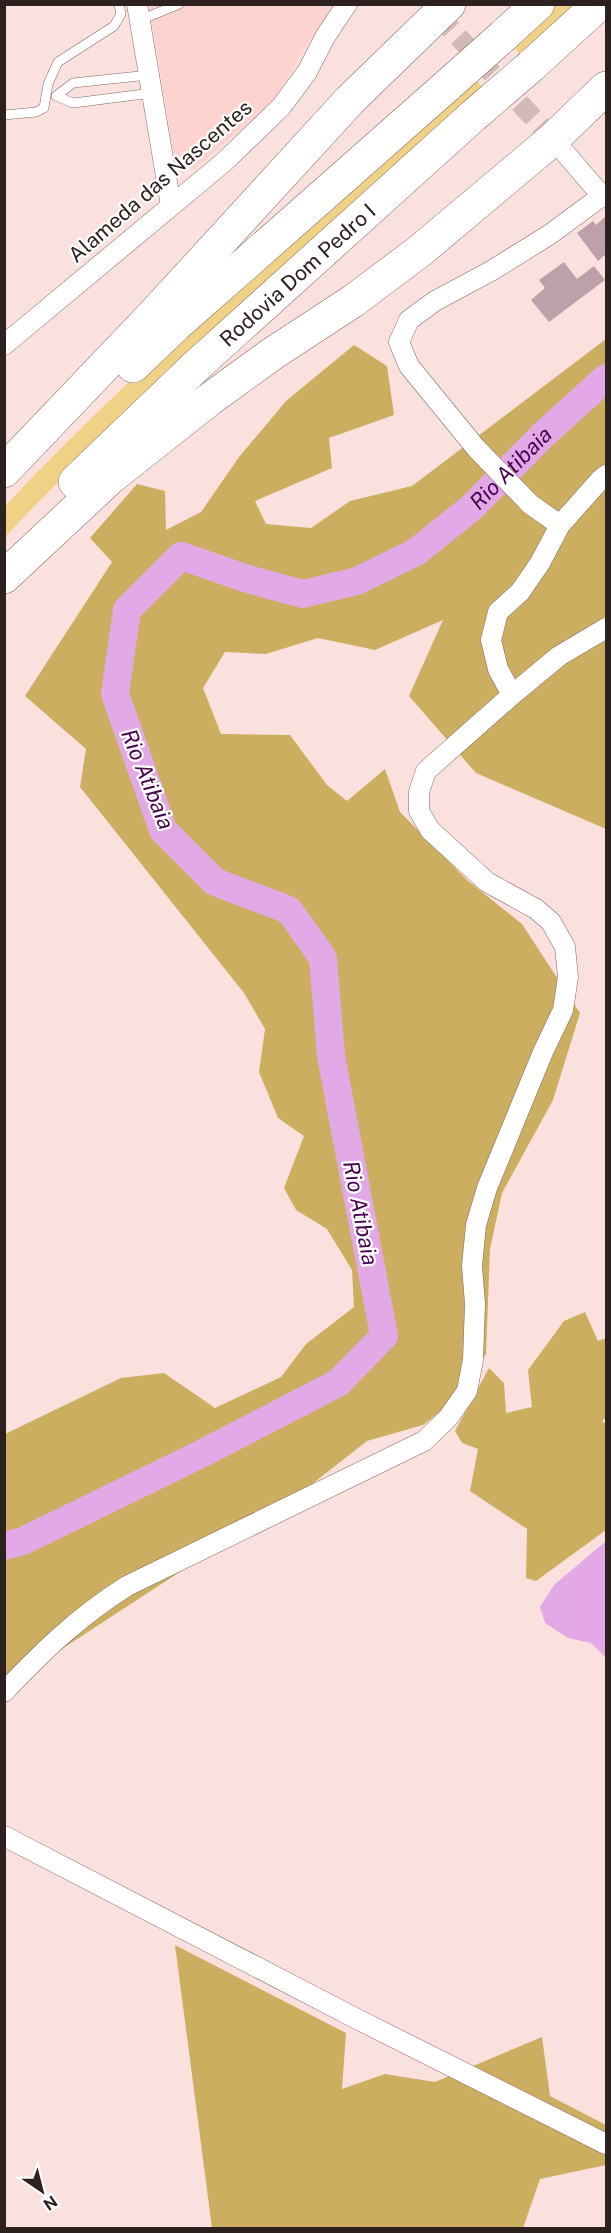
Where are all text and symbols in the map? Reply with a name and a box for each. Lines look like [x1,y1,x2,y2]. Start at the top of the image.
street label: Alameda das Nascentes [63,95,257,267]
street label: Rodovia Dom Pedro I [214,198,380,351]
water label: Rio Atibaia [464,421,557,515]
water label: Rio Atibaia [116,725,180,833]
water label: Rio Atibaia [338,1159,384,1267]
north arrow [12,2161,72,2221]
text: N [40,2192,61,2214]

